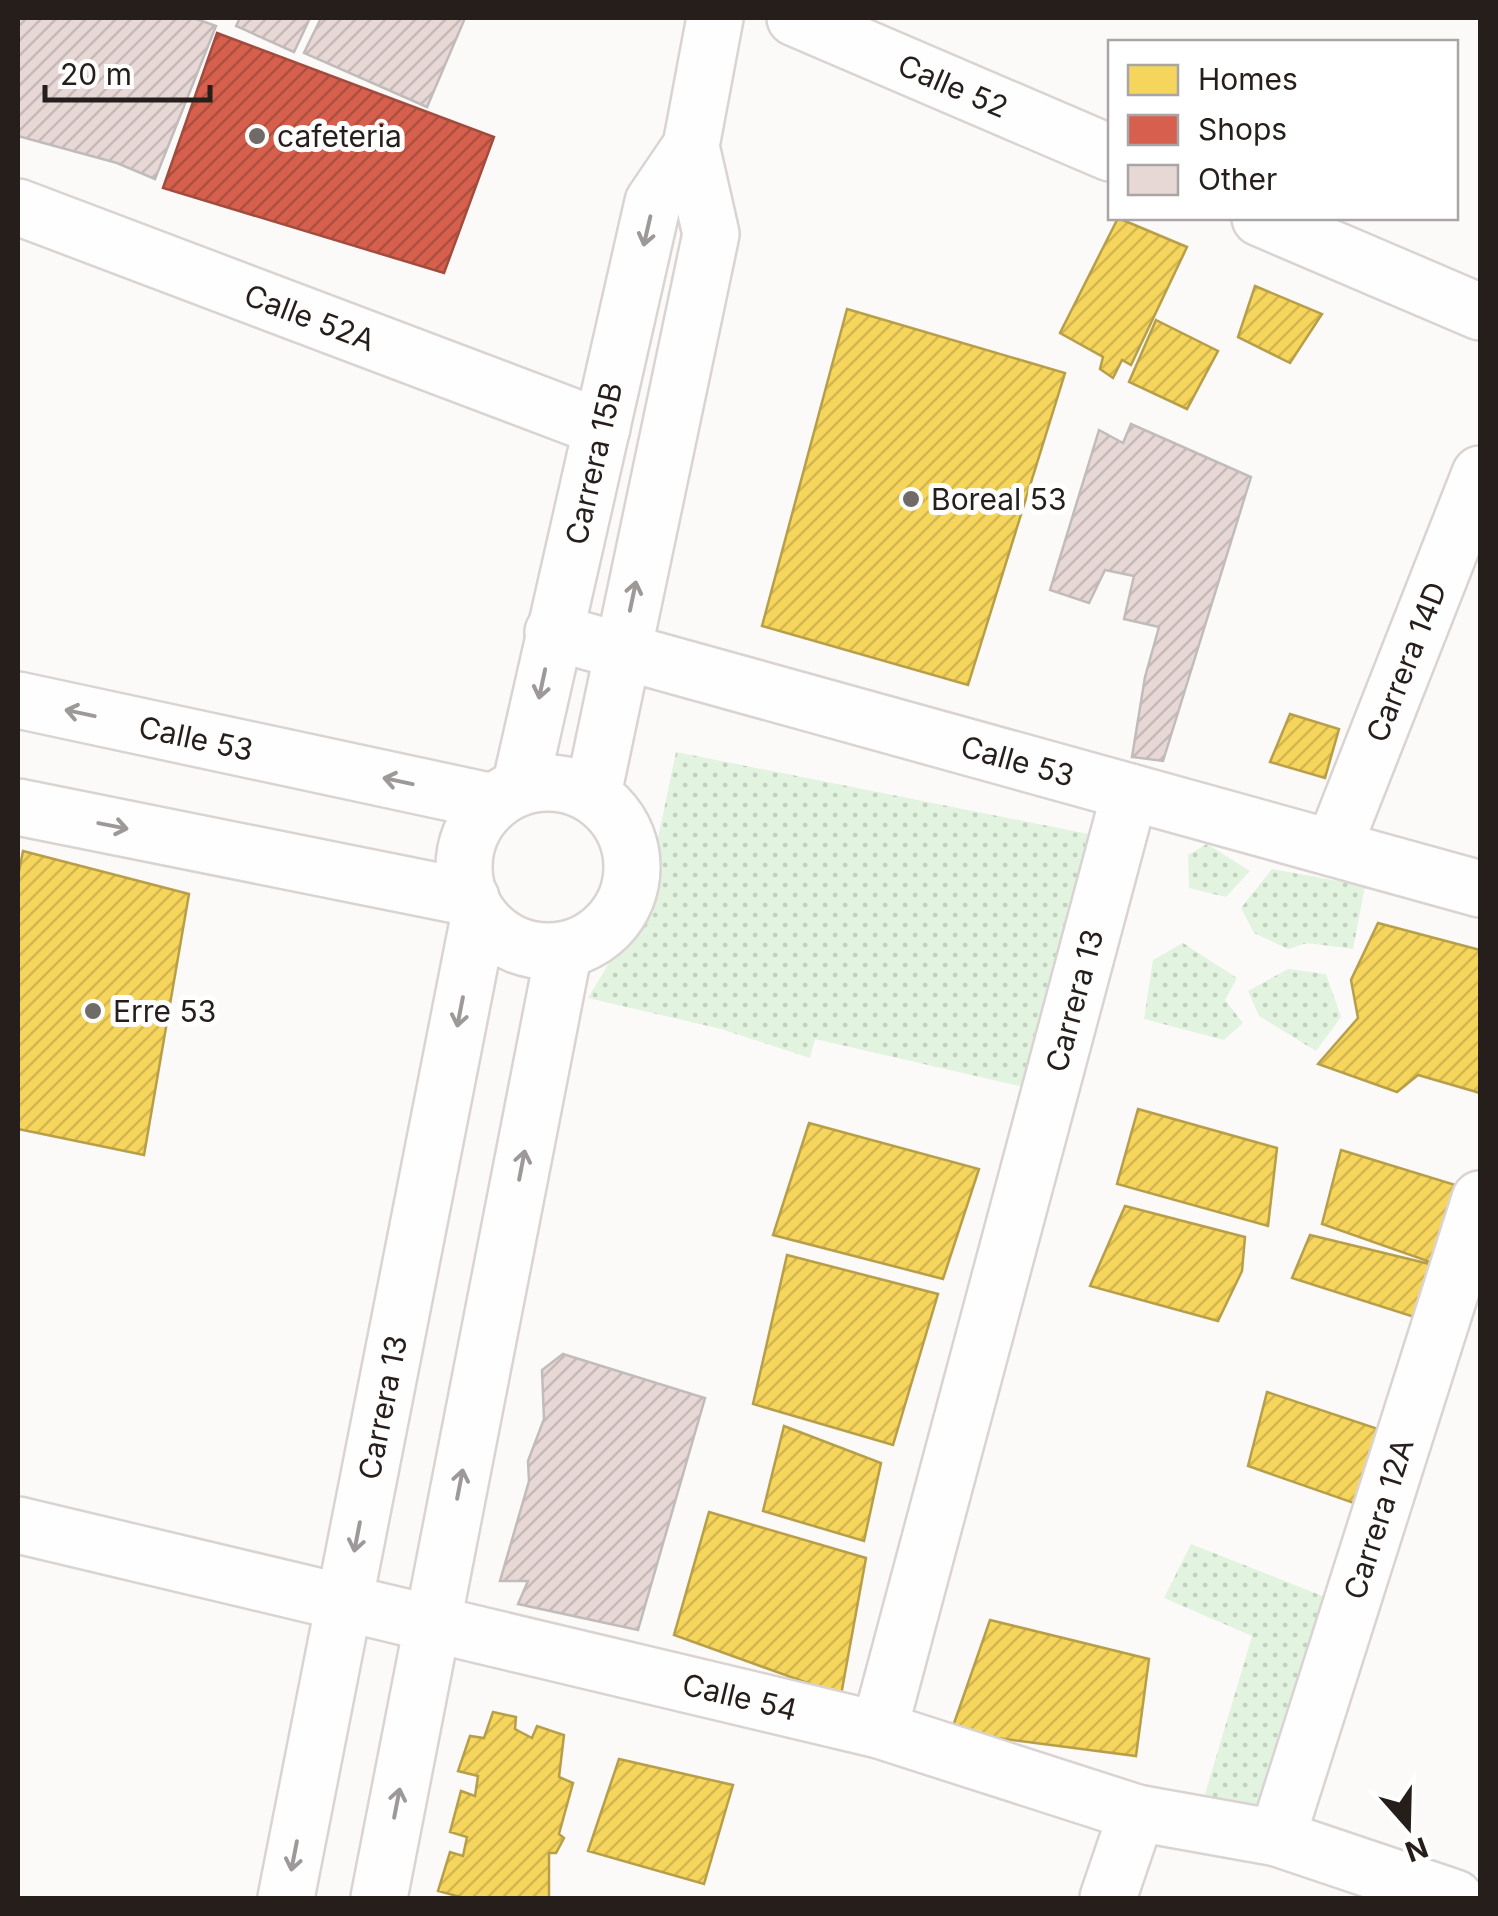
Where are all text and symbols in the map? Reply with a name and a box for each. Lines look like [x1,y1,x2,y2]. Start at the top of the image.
scale bar [45,40,210,102]
legend [1108,40,1458,220]
street label: Calle 52 [893,46,1013,125]
text: 20 m [60,56,132,92]
text: Homes [1198,61,1298,97]
text: Shops [1198,111,1287,147]
place label: cafeteria [277,118,402,154]
marker: cafeteria [246,125,268,147]
text: Other [1198,161,1277,197]
one-way arrow [637,214,655,246]
street label: Calle 52A [240,276,380,358]
street label: Carrera 15B [558,379,630,548]
place label: Boreal 53 [931,481,1067,517]
marker: Boreal 53 [900,488,922,510]
street label: Carrera 14D [1359,577,1454,747]
one-way arrow [624,581,643,613]
one-way arrow [531,667,550,699]
one-way arrow [65,703,97,721]
street label: Calle 53 [135,708,256,768]
street label: Calle 53 [957,728,1078,794]
one-way arrow [383,771,415,789]
one-way arrow [96,818,128,837]
street label: Carrera 13 [1038,925,1110,1076]
place label: Erre 53 [113,993,216,1029]
one-way arrow [450,996,469,1028]
marker: Erre 53 [82,1000,104,1022]
one-way arrow [514,1150,533,1182]
street label: Carrera 13 [351,1332,414,1483]
street label: Carrera 12A [1336,1434,1421,1604]
one-way arrow [451,1468,470,1501]
one-way arrow [346,1521,365,1553]
street label: Calle 54 [679,1666,801,1728]
north arrow [1358,1776,1458,1876]
one-way arrow [389,1788,408,1820]
text: N [1401,1830,1432,1869]
one-way arrow [284,1840,303,1872]

